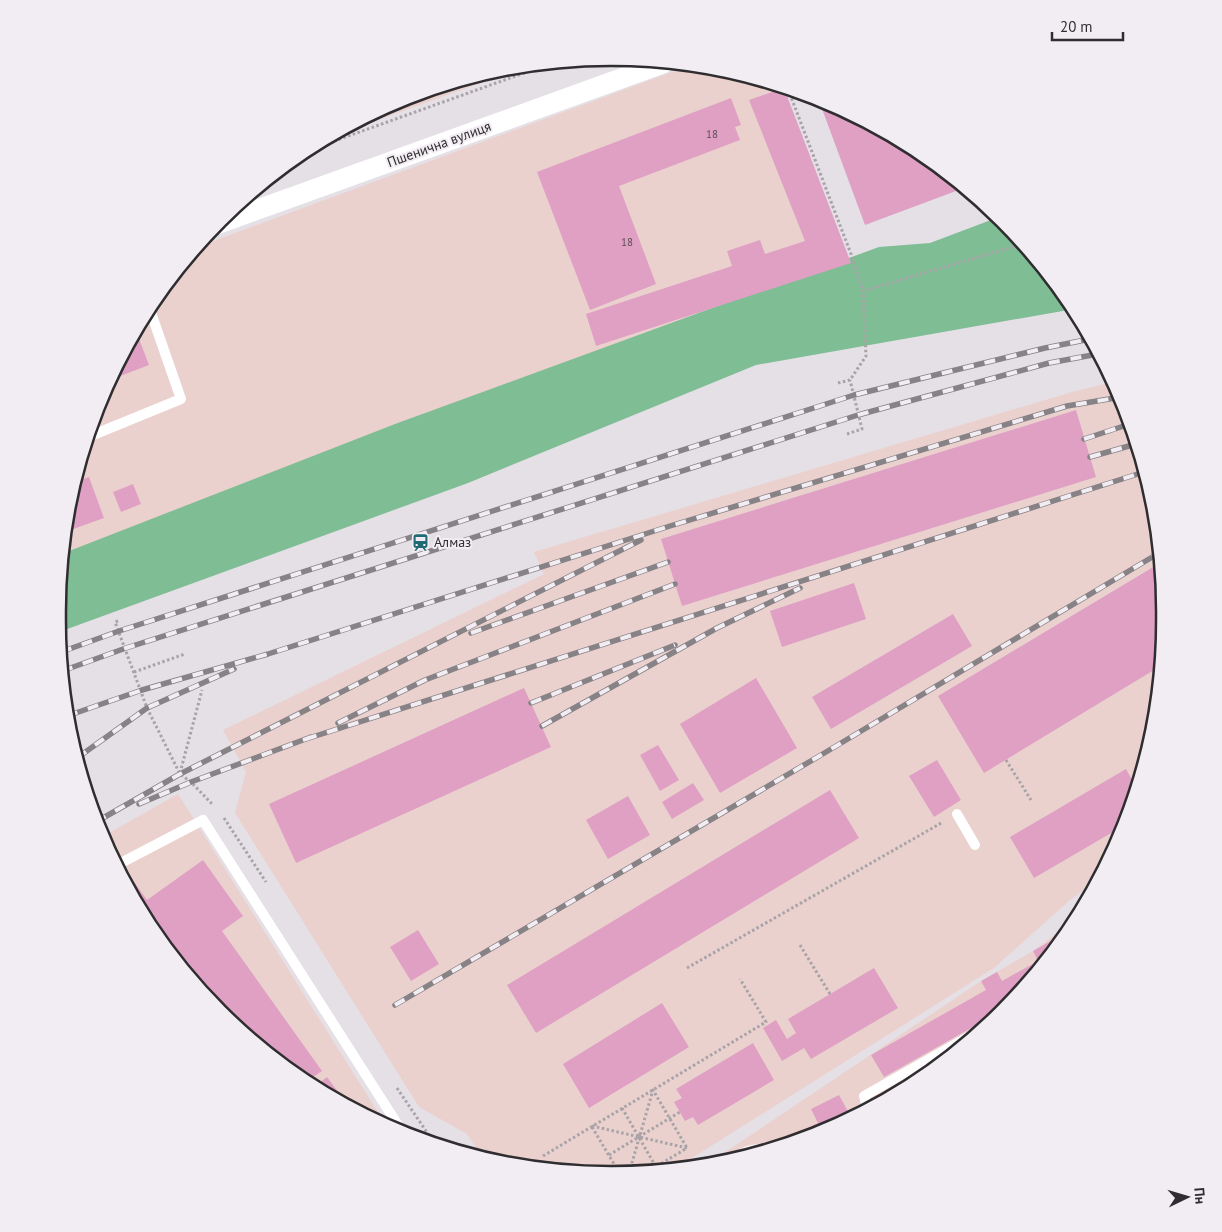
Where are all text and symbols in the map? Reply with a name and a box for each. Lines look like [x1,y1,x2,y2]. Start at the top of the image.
scale bar [1052,10,1123,42]
text: 20 m [1060,17,1093,36]
street label: Пшенична вулиця [385,117,493,171]
house number: 18 [706,127,718,141]
house number: 18 [621,235,633,249]
station icon: Алмаз [410,532,430,552]
place label: Алмаз [434,533,471,551]
north arrow [1162,1172,1212,1222]
text: Пн [1190,1187,1210,1205]

